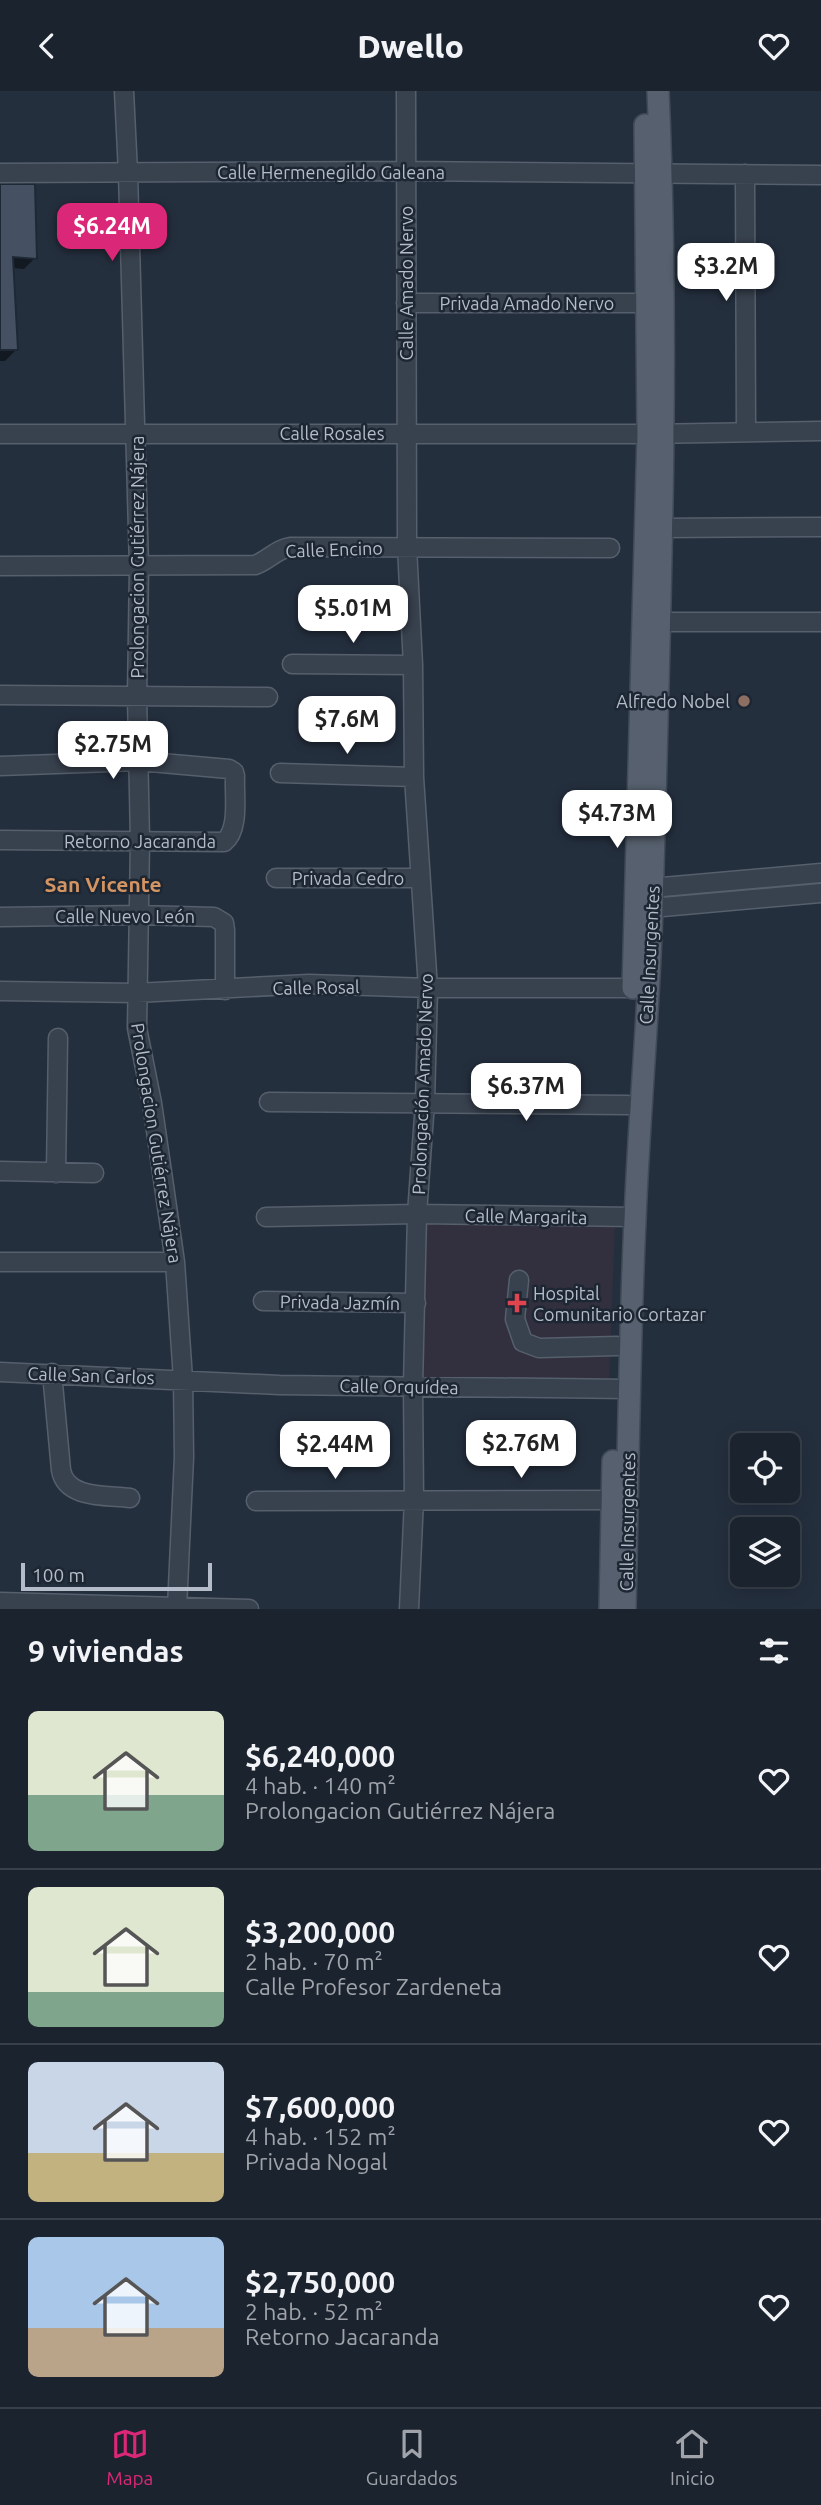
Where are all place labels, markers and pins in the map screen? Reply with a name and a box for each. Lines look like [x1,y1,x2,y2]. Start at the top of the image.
pin: $6.24M [55,204,169,263]
pin: $3.2M [677,243,775,303]
pin: $5.01M [296,585,410,645]
place label: Alfredo Nobel [616,691,730,711]
marker: Alfredo Nobel [736,693,752,709]
pin: $7.6M [298,697,396,756]
pin: $2.75M [56,721,170,781]
pin: $4.73M [560,791,674,850]
pin: $6.37M [469,1063,583,1123]
place label: Hospital Comunitario Cortazar [533,1283,706,1324]
marker: Hospital Comunitario Cortazar [507,1293,527,1313]
pin: $2.44M [278,1421,392,1481]
pin: $2.76M [464,1421,578,1480]

